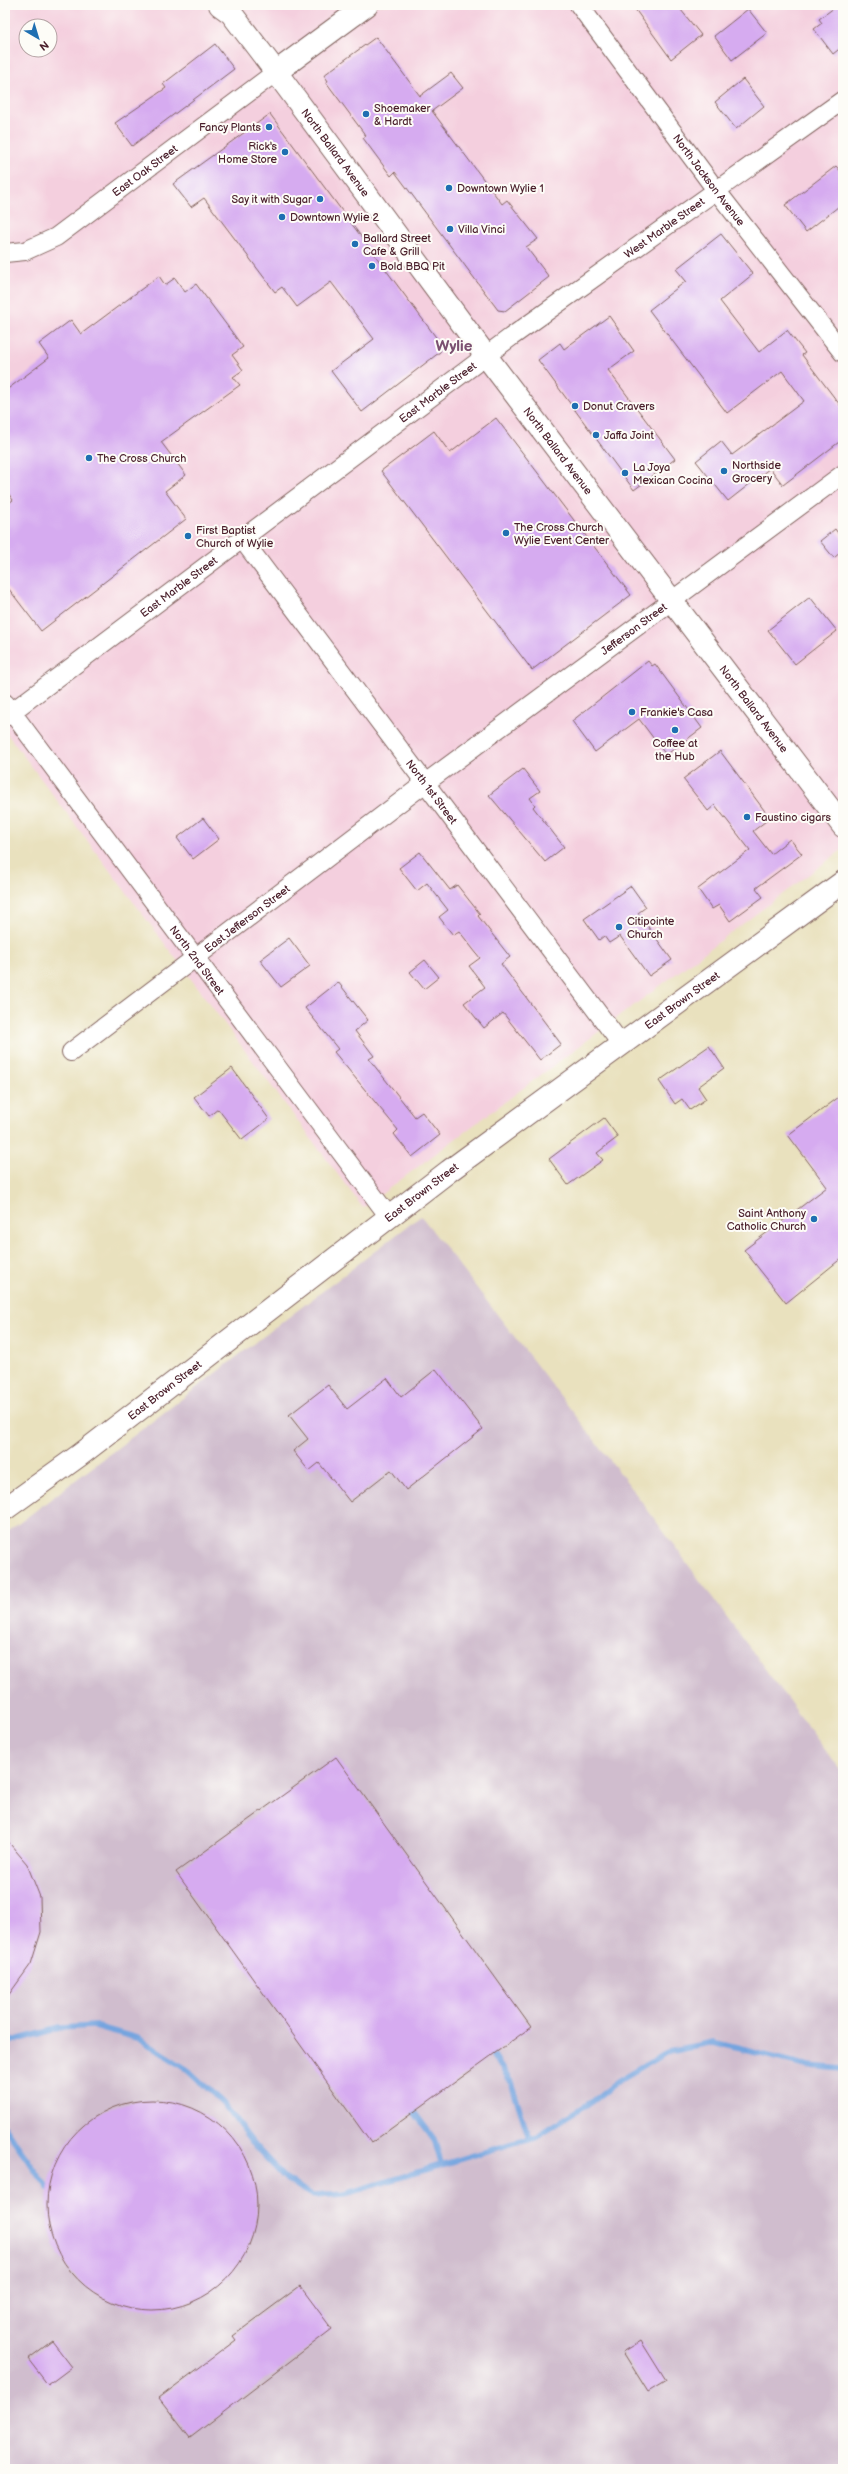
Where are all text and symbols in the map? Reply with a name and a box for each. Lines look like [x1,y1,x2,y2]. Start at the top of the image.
north arrow [18,18,58,58]
text: N [37,38,51,53]
place label: Shoemaker & Hardt [374,102,432,128]
street label: North Ballard Avenue [299,106,373,199]
marker: Shoemaker & Hardt [361,109,371,119]
place label: Fancy Plants [199,121,262,134]
marker: Fancy Plants [264,122,274,132]
street label: North Jackson Avenue [670,132,748,229]
place label: Rick's Home Store [218,140,278,166]
street label: East Oak Street [110,141,180,199]
marker: Rick's Home Store [280,147,290,157]
place label: Downtown Wylie 1 [457,182,544,195]
marker: Downtown Wylie 1 [444,183,454,193]
place label: Say it with Sugar [231,193,313,206]
marker: Say it with Sugar [315,194,325,204]
street label: West Marble Street [621,194,707,261]
place label: Downtown Wylie 2 [290,211,379,224]
marker: Downtown Wylie 2 [277,212,287,222]
place label: Villa Vinci [458,223,505,236]
marker: Villa Vinci [445,224,455,234]
place label: Ballard Street Cafe & Grill [363,232,431,258]
marker: Ballard Street Cafe & Grill [350,239,360,249]
place label: Bold BBQ Pit [380,260,446,273]
marker: Bold BBQ Pit [367,261,377,271]
district label: Wylie [436,337,473,356]
street label: East Marble Street [396,359,479,425]
place label: Donut Cravers [583,400,655,413]
marker: Donut Cravers [570,401,580,411]
street label: North Ballard Avenue [521,405,595,497]
place label: Jaffa Joint [604,429,654,442]
marker: Jaffa Joint [591,430,601,440]
place label: The Cross Church [97,452,186,465]
marker: The Cross Church [84,453,94,463]
place label: Northside Grocery [732,459,781,485]
place label: La Joya Mexican Cocina [633,461,713,487]
marker: Northside Grocery [719,466,729,476]
marker: La Joya Mexican Cocina [620,468,630,478]
place label: The Cross Church Wylie Event Center [514,521,610,547]
place label: First Baptist Church of Wylie [196,524,274,550]
marker: The Cross Church Wylie Event Center [501,528,511,538]
marker: First Baptist Church of Wylie [183,531,193,541]
street label: East Marble Street [137,553,220,620]
street label: Jefferson Street [598,600,670,658]
street label: North Ballard Avenue [717,663,791,755]
place label: Frankie's Casa [640,706,713,719]
marker: Frankie's Casa [627,707,637,717]
marker: Coffee at the Hub [670,725,680,735]
place label: Coffee at the Hub [652,737,698,763]
street label: North 1st Street [403,757,461,827]
place label: Faustino cigars [755,811,831,824]
marker: Faustino cigars [742,812,752,822]
street label: East Jefferson Street [202,881,293,955]
place label: Citipointe Church [627,915,675,941]
marker: Citipointe Church [614,922,624,932]
street label: North 2nd Street [167,923,228,998]
street label: East Brown Street [642,968,722,1032]
street label: East Brown Street [382,1160,461,1225]
place label: Saint Anthony Catholic Church [727,1207,806,1233]
marker: Saint Anthony Catholic Church [809,1214,819,1224]
street label: East Brown Street [125,1357,204,1422]

